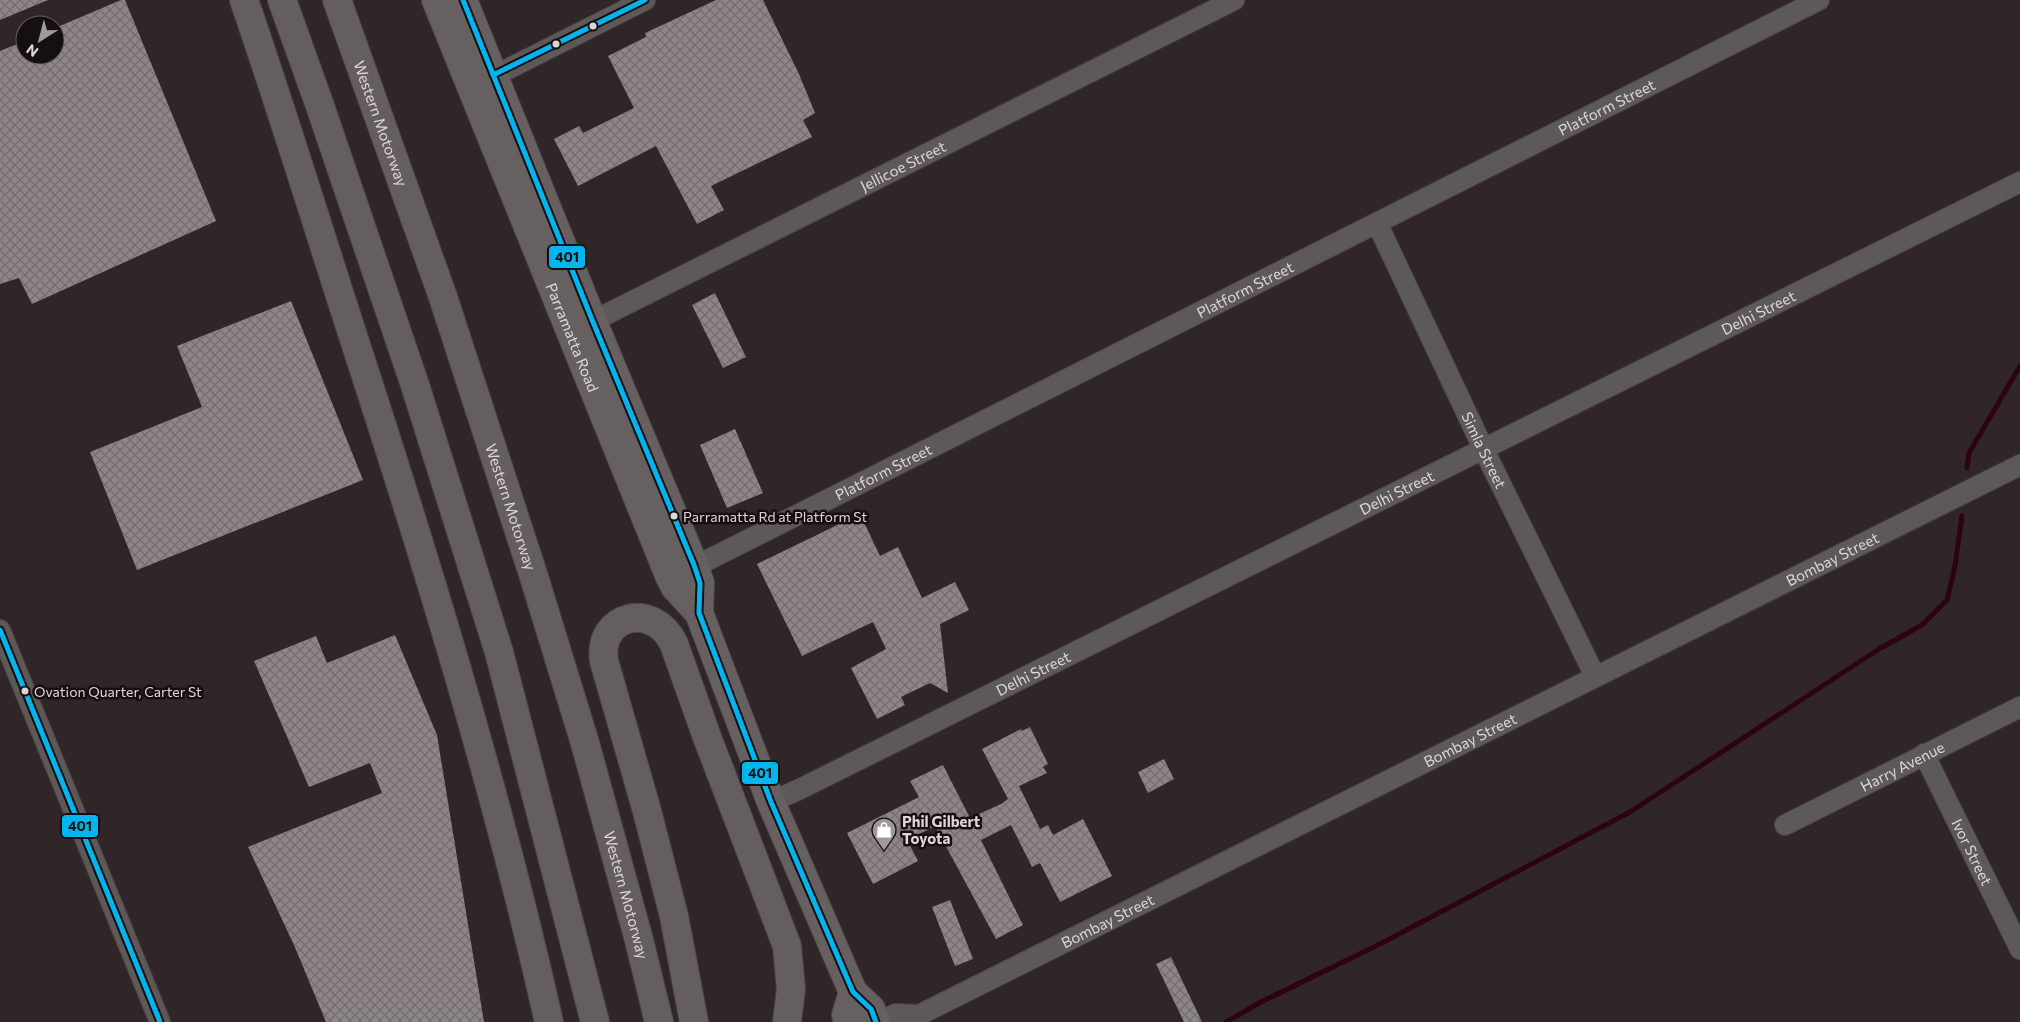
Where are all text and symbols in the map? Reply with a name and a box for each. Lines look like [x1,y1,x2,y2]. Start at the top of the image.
north arrow [15,15,65,65]
unlabelled marker [588,21,598,31]
unlabelled marker [551,39,561,49]
text: N [23,41,41,61]
street label: Western Motorway [350,58,412,189]
street label: Platform Street [1555,75,1658,139]
street label: Jellicoe Street [857,137,949,195]
line badge: 401 [548,245,586,269]
text: 401 [555,248,579,265]
street label: Platform Street [1193,257,1296,321]
street label: Parramatta Road [543,280,603,395]
street label: Delhi Street [1718,286,1798,338]
street label: Simla Street [1458,409,1510,491]
street label: Platform Street [832,440,935,504]
street label: Western Motorway [482,441,540,573]
street label: Delhi Street [1356,466,1437,518]
place label: Parramatta Rd at Platform St [683,508,867,525]
marker: Parramatta Rd at Platform St [669,511,679,521]
street label: Bombay Street [1783,528,1882,590]
street label: Delhi Street [993,647,1073,699]
place label: Ovation Quarter, Carter St [34,683,202,700]
marker: Ovation Quarter, Carter St [20,686,30,696]
street label: Bombay Street [1420,709,1519,771]
street label: Harry Avenue [1857,738,1947,795]
line badge: 401 [741,761,779,785]
text: 401 [748,764,772,781]
place label: Phil Gilbert Toyota [902,812,980,847]
line badge: 401 [61,814,99,838]
street label: Ivor Street [1948,816,1996,888]
text: 401 [68,817,92,834]
shop icon: Phil Gilbert Toyota [871,817,897,851]
street label: Western Motorway [601,829,652,961]
street label: Bombay Street [1058,890,1157,952]

